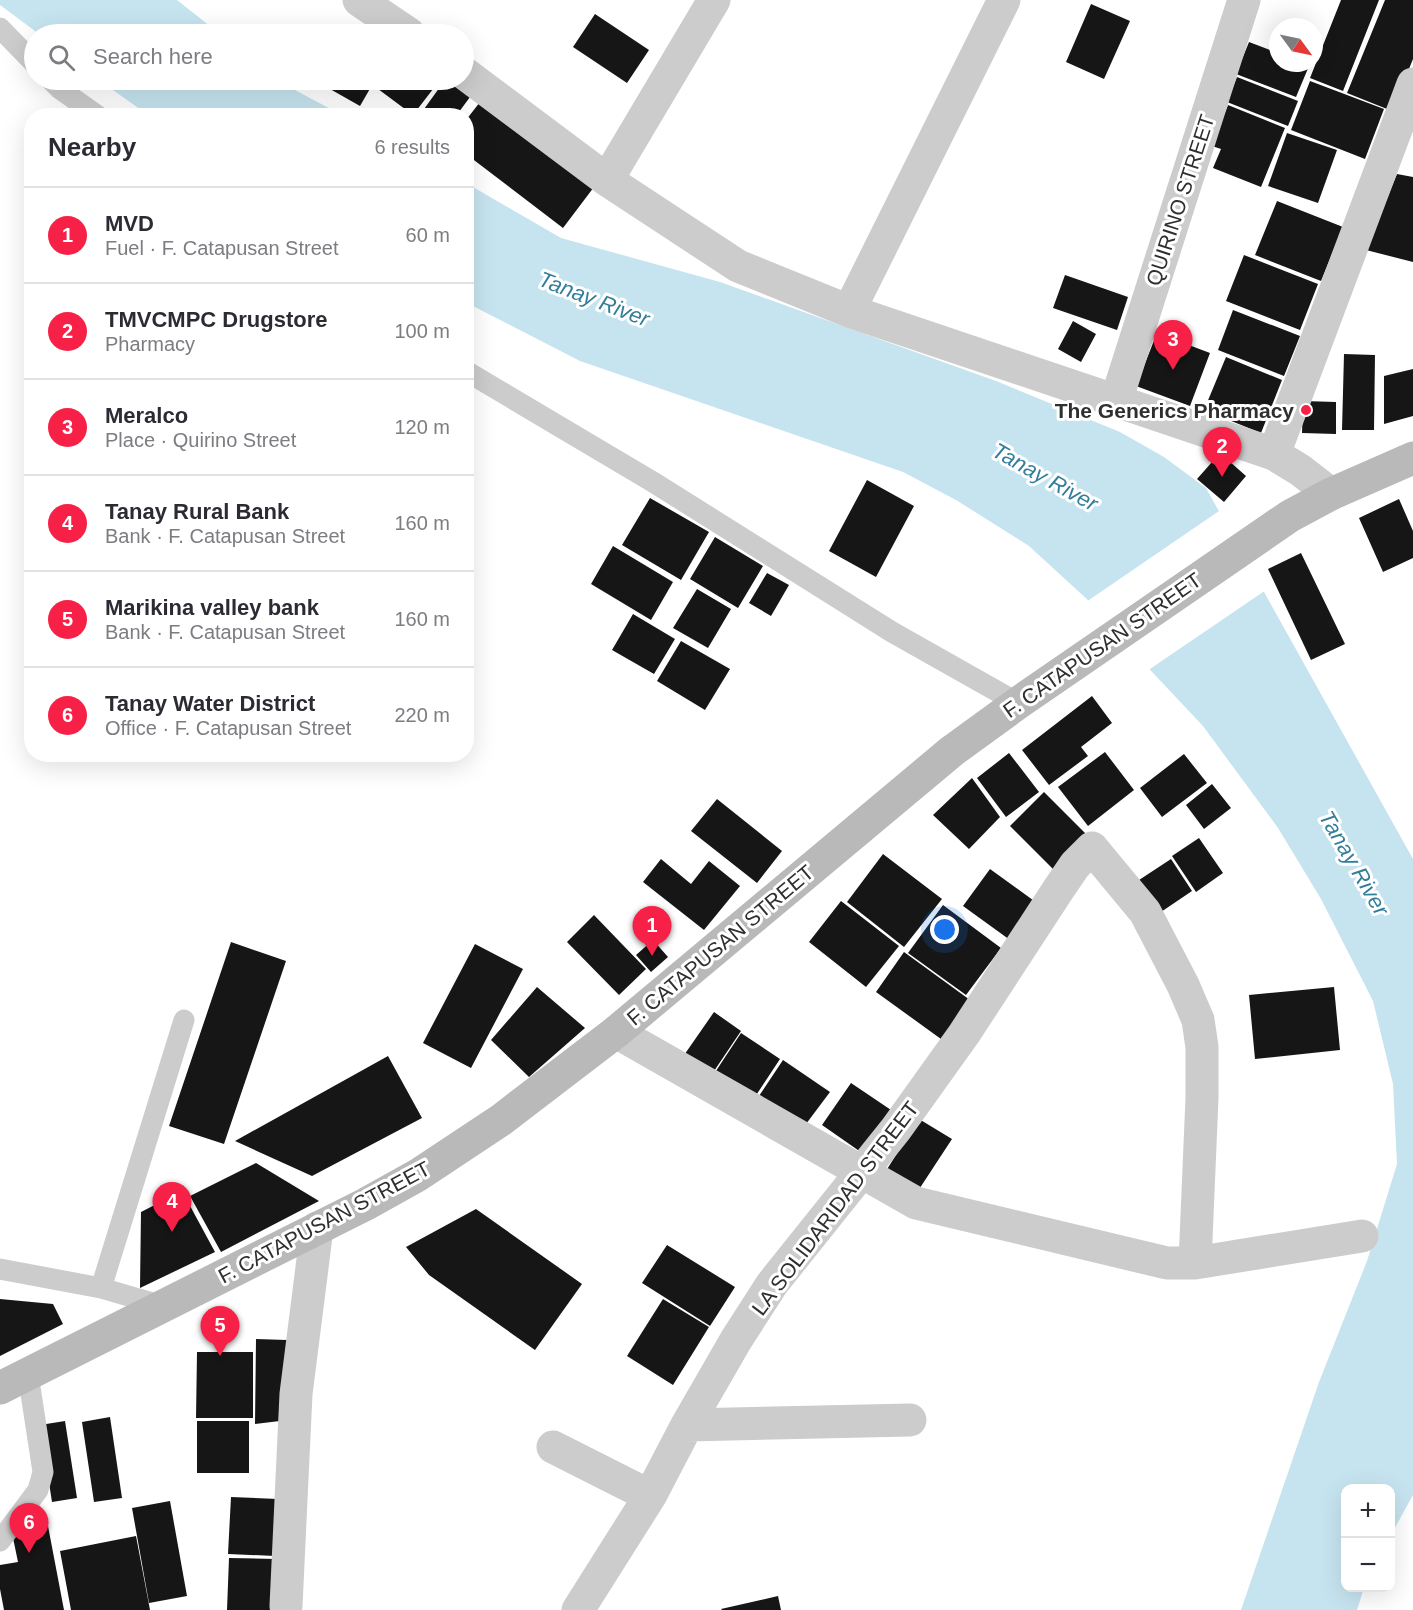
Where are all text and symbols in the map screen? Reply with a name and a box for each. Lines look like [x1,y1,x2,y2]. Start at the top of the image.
north arrow [1269,18,1323,72]
search box [24,24,474,90]
icon: search [45,41,78,74]
text: Search here [93,44,213,69]
street label: QUIRINO STREET [1141,111,1219,288]
text: Nearby [48,132,136,162]
text: 6 results [374,136,450,158]
text: MVD [105,211,154,236]
text: 1 [62,224,73,246]
text: 60 m [406,224,450,246]
text: Fuel · F. Catapusan Street [105,237,338,259]
water label: Tanay River [535,266,654,332]
text: TMVCMPC Drugstore [105,307,327,332]
text: 2 [62,320,73,342]
text: 100 m [394,320,450,342]
pin: 3 [1154,320,1192,370]
text: Pharmacy [105,333,195,355]
place label: The Generics Pharmacy [1055,399,1294,422]
text: Meralco [105,403,188,428]
marker: The Generics Pharmacy [1299,403,1313,417]
text: 3 [62,416,73,438]
text: 120 m [394,416,450,438]
pin: 2 [1202,428,1242,477]
text: Place · Quirino Street [105,429,296,451]
water label: Tanay River [988,438,1104,517]
text: Tanay Rural Bank [105,499,289,524]
text: 4 [62,512,73,534]
text: 160 m [394,512,450,534]
text: Bank · F. Catapusan Street [105,525,345,547]
street label: F. CATAPUSAN STREET [999,568,1205,722]
text: Marikina valley bank [105,595,319,620]
text: 5 [62,608,73,630]
text: 160 m [394,608,450,630]
text: Bank · F. Catapusan Street [105,621,345,643]
text: Tanay Water District [105,691,315,716]
text: 6 [62,704,73,726]
text: 220 m [394,704,450,726]
text: Office · F. Catapusan Street [105,717,351,739]
water label: Tanay River [1314,806,1395,921]
street label: F. CATAPUSAN STREET [622,860,818,1030]
pin: 1 [632,906,672,956]
your location [930,915,959,944]
street label: LA SOLIDARIDAD STREET [747,1097,923,1319]
street label: F. CATAPUSAN STREET [214,1156,434,1288]
pin: 4 [152,1182,192,1232]
pin: 5 [200,1306,240,1356]
map controls [1341,1484,1395,1592]
button: + [1341,1484,1395,1538]
pin: 6 [9,1504,48,1553]
button: − [1341,1538,1395,1592]

